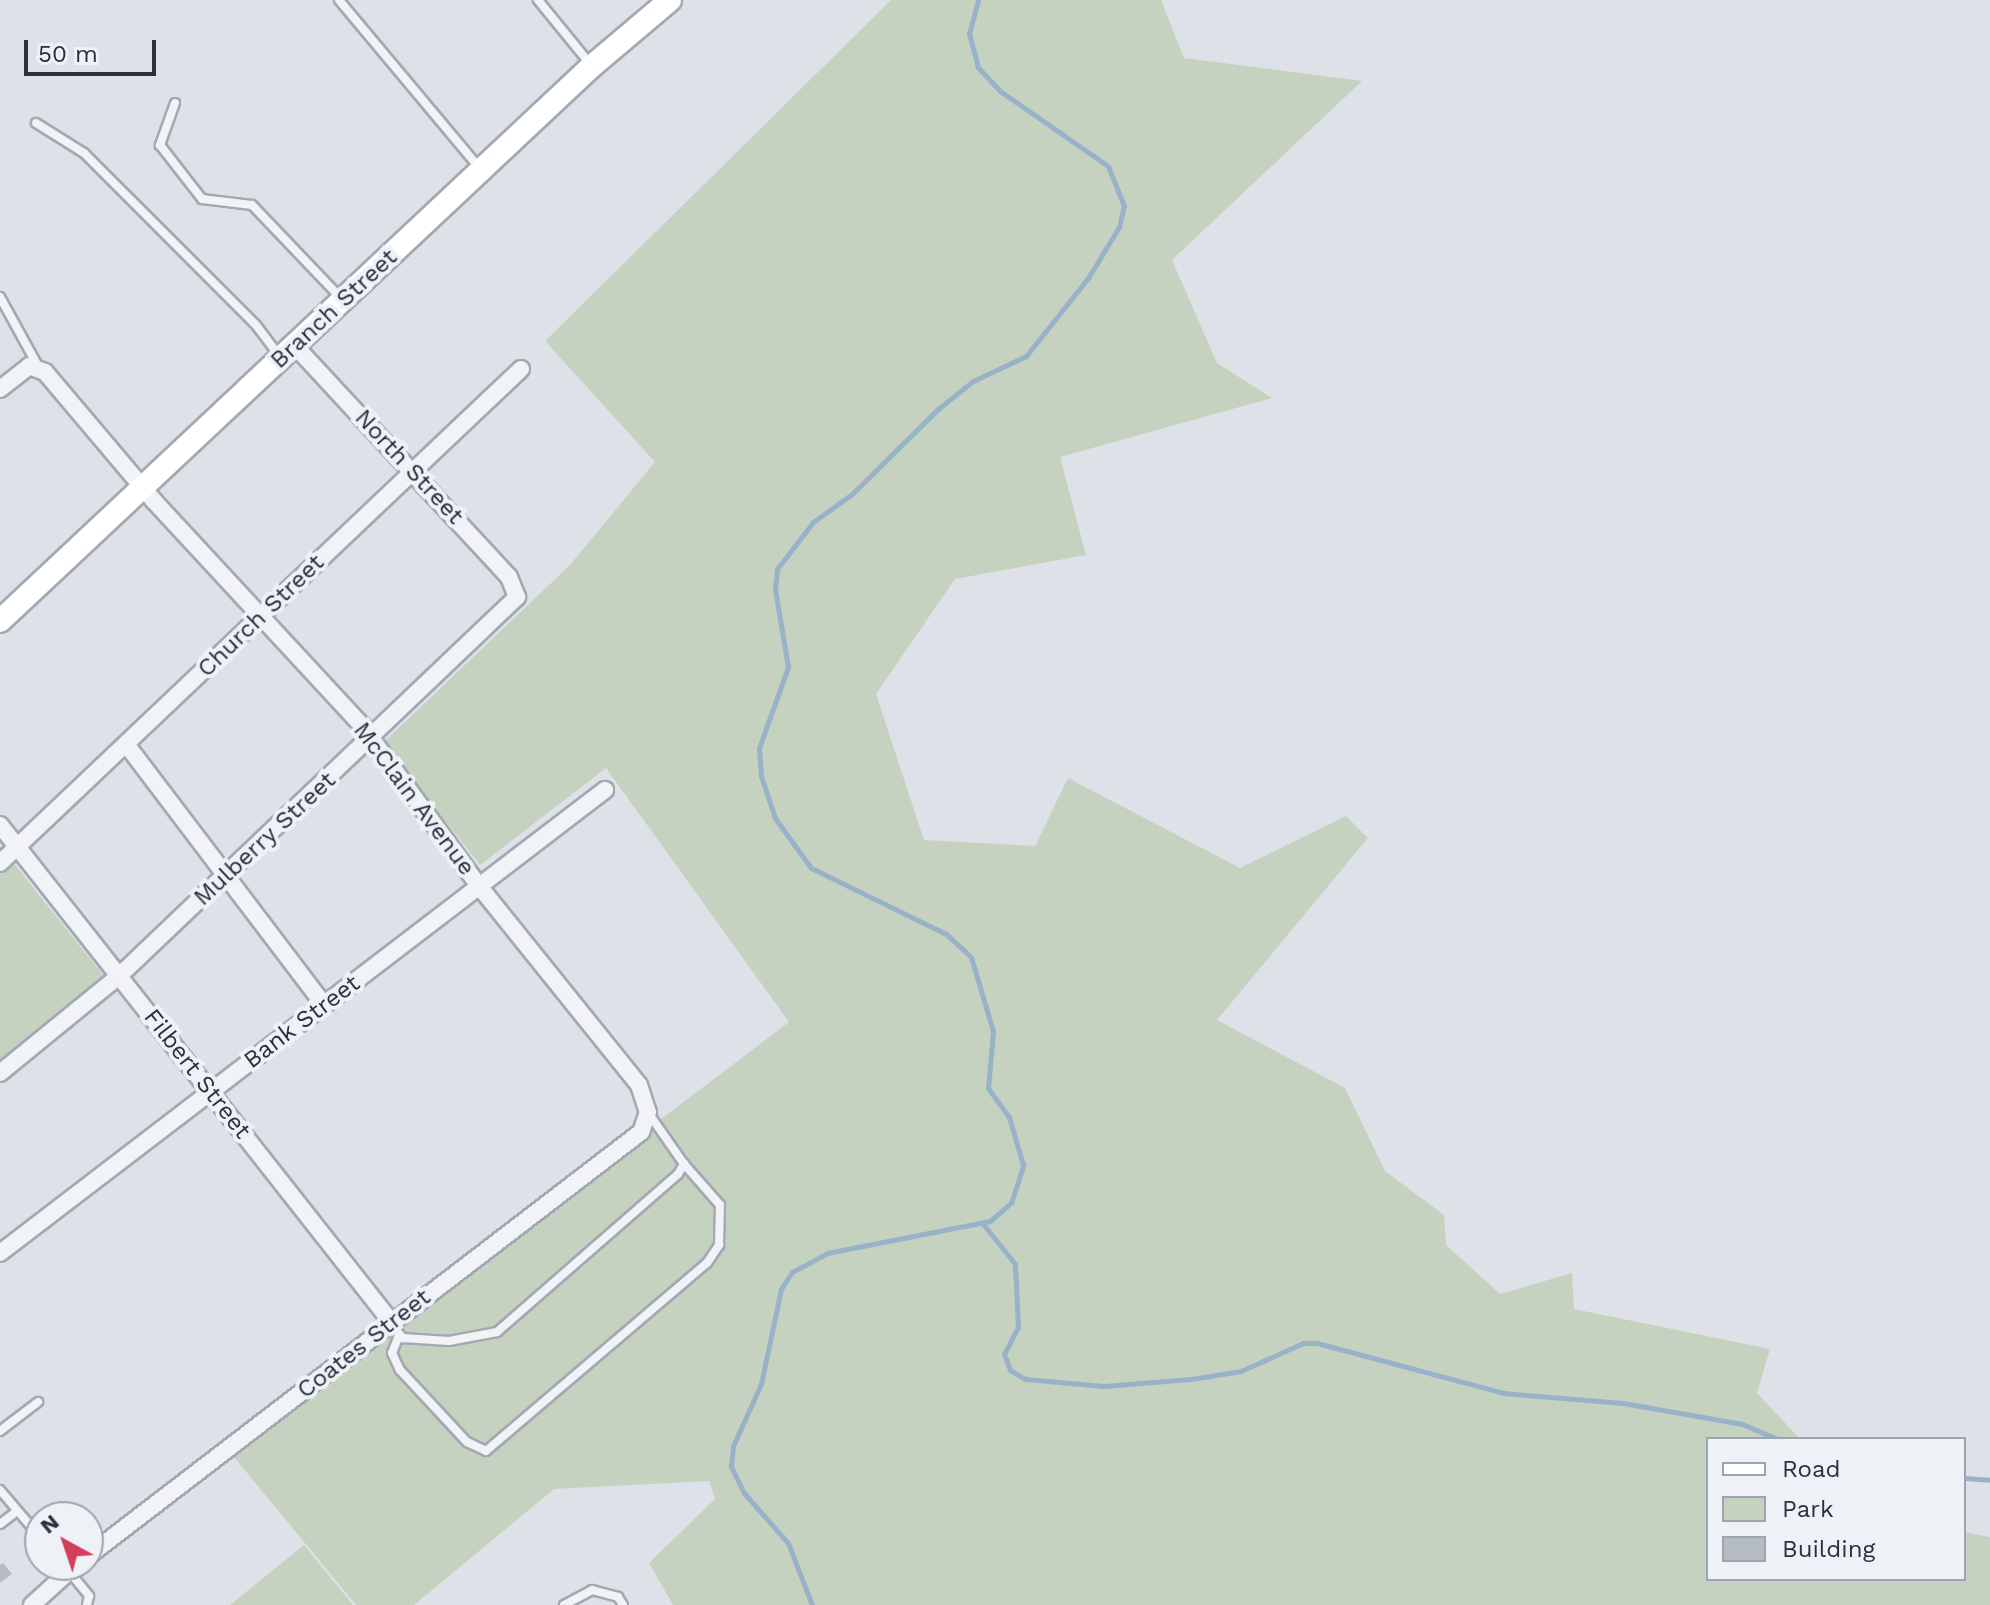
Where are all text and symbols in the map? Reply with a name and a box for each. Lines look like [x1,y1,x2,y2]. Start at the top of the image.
scale bar [28,24,160,74]
text: 50 m [38,40,98,68]
street label: Branch Street [265,243,403,375]
street label: North Street [349,404,469,530]
street label: Church Street [192,549,330,683]
street label: McClain Avenue [347,716,481,882]
street label: Mulberry Street [188,766,342,912]
street label: Bank Street [238,969,366,1075]
street label: Filbert Street [137,1003,257,1145]
street label: Coates Street [292,1283,436,1405]
legend [1706,1437,1966,1581]
text: Road [1782,1455,1841,1483]
text: Park [1782,1495,1834,1523]
north arrow [24,1501,104,1581]
text: N [35,1509,64,1539]
text: Building [1782,1535,1875,1563]

